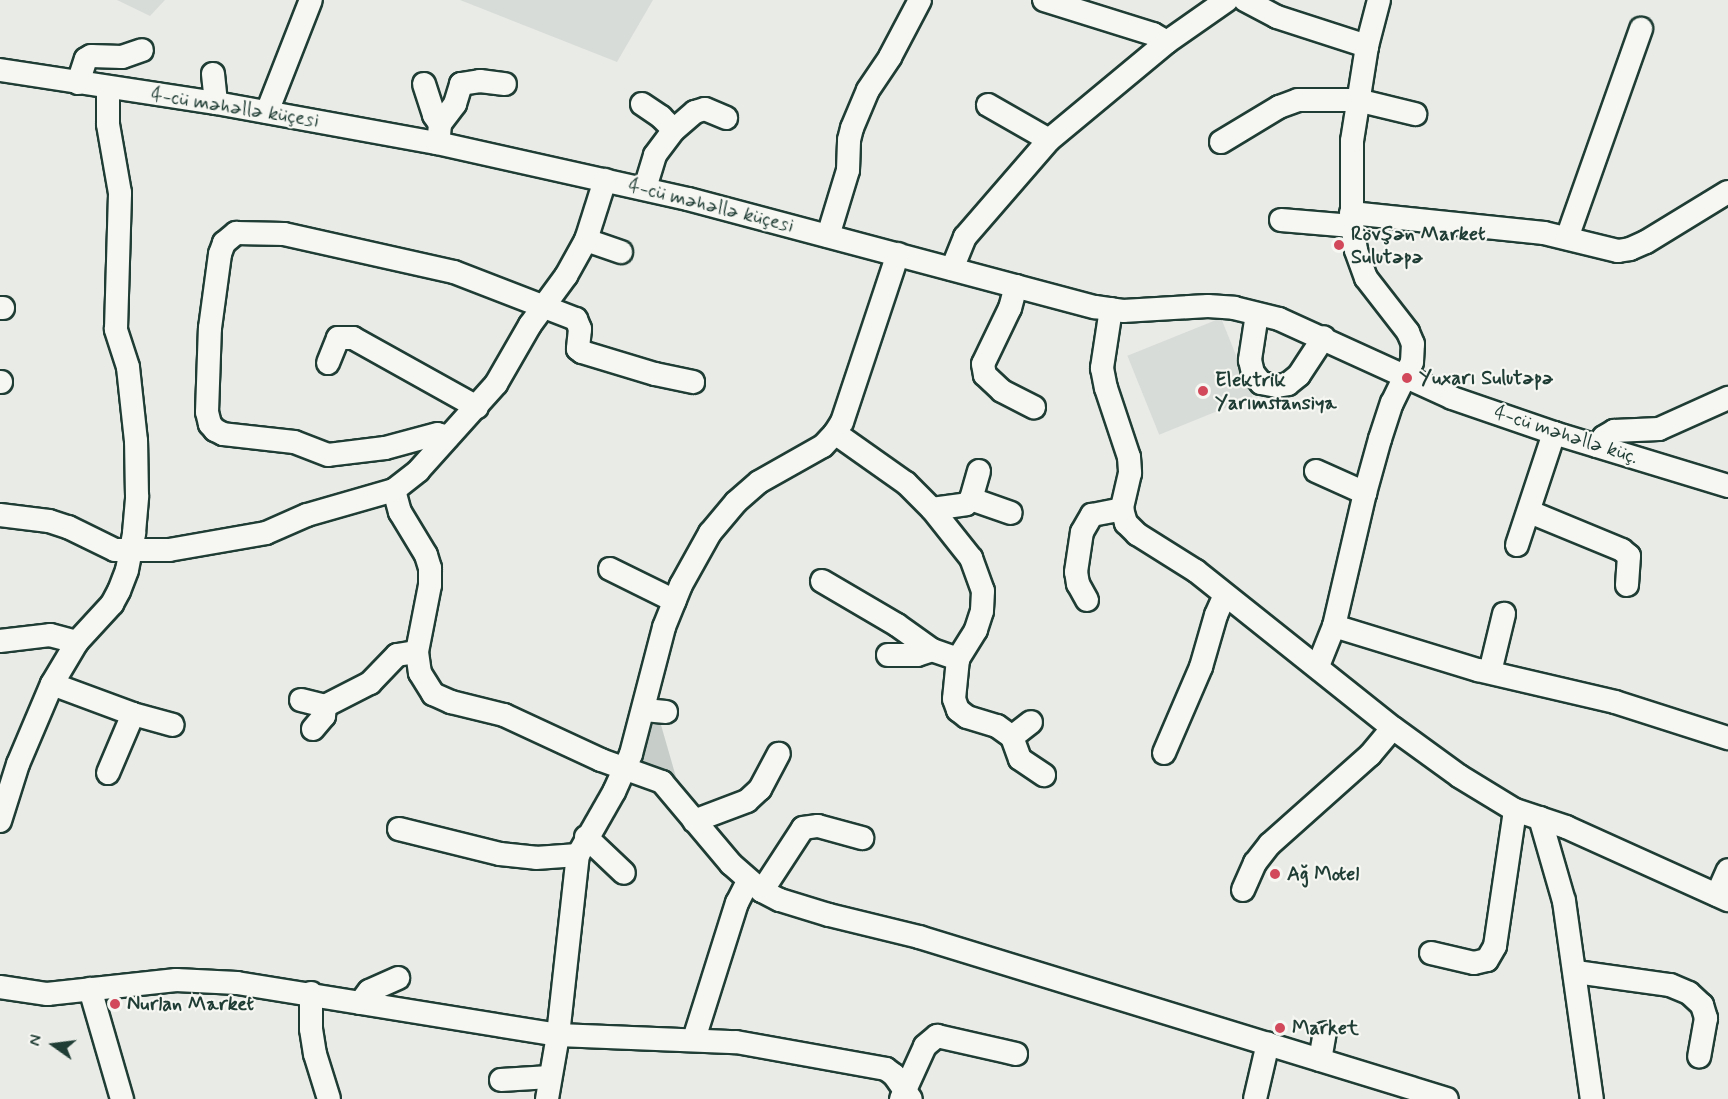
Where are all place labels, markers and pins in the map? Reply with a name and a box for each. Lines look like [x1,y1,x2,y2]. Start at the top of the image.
place label: Rövşən Market Sulutəpə [1351,222,1487,269]
marker: Rövşən Market Sulutəpə [1332,238,1346,252]
place label: Yuxarı Sulutəpə [1419,366,1554,390]
place label: Elektrik Yarımstansiya [1215,368,1337,415]
marker: Yuxarı Sulutəpə [1400,371,1414,385]
marker: Elektrik Yarımstansiya [1196,384,1210,398]
place label: Ağ Motel [1287,862,1359,886]
marker: Ağ Motel [1268,867,1282,881]
place label: Nurlan Market [127,992,254,1016]
marker: Nurlan Market [108,997,122,1011]
place label: Market [1292,1016,1359,1040]
marker: Market [1273,1021,1287,1035]

